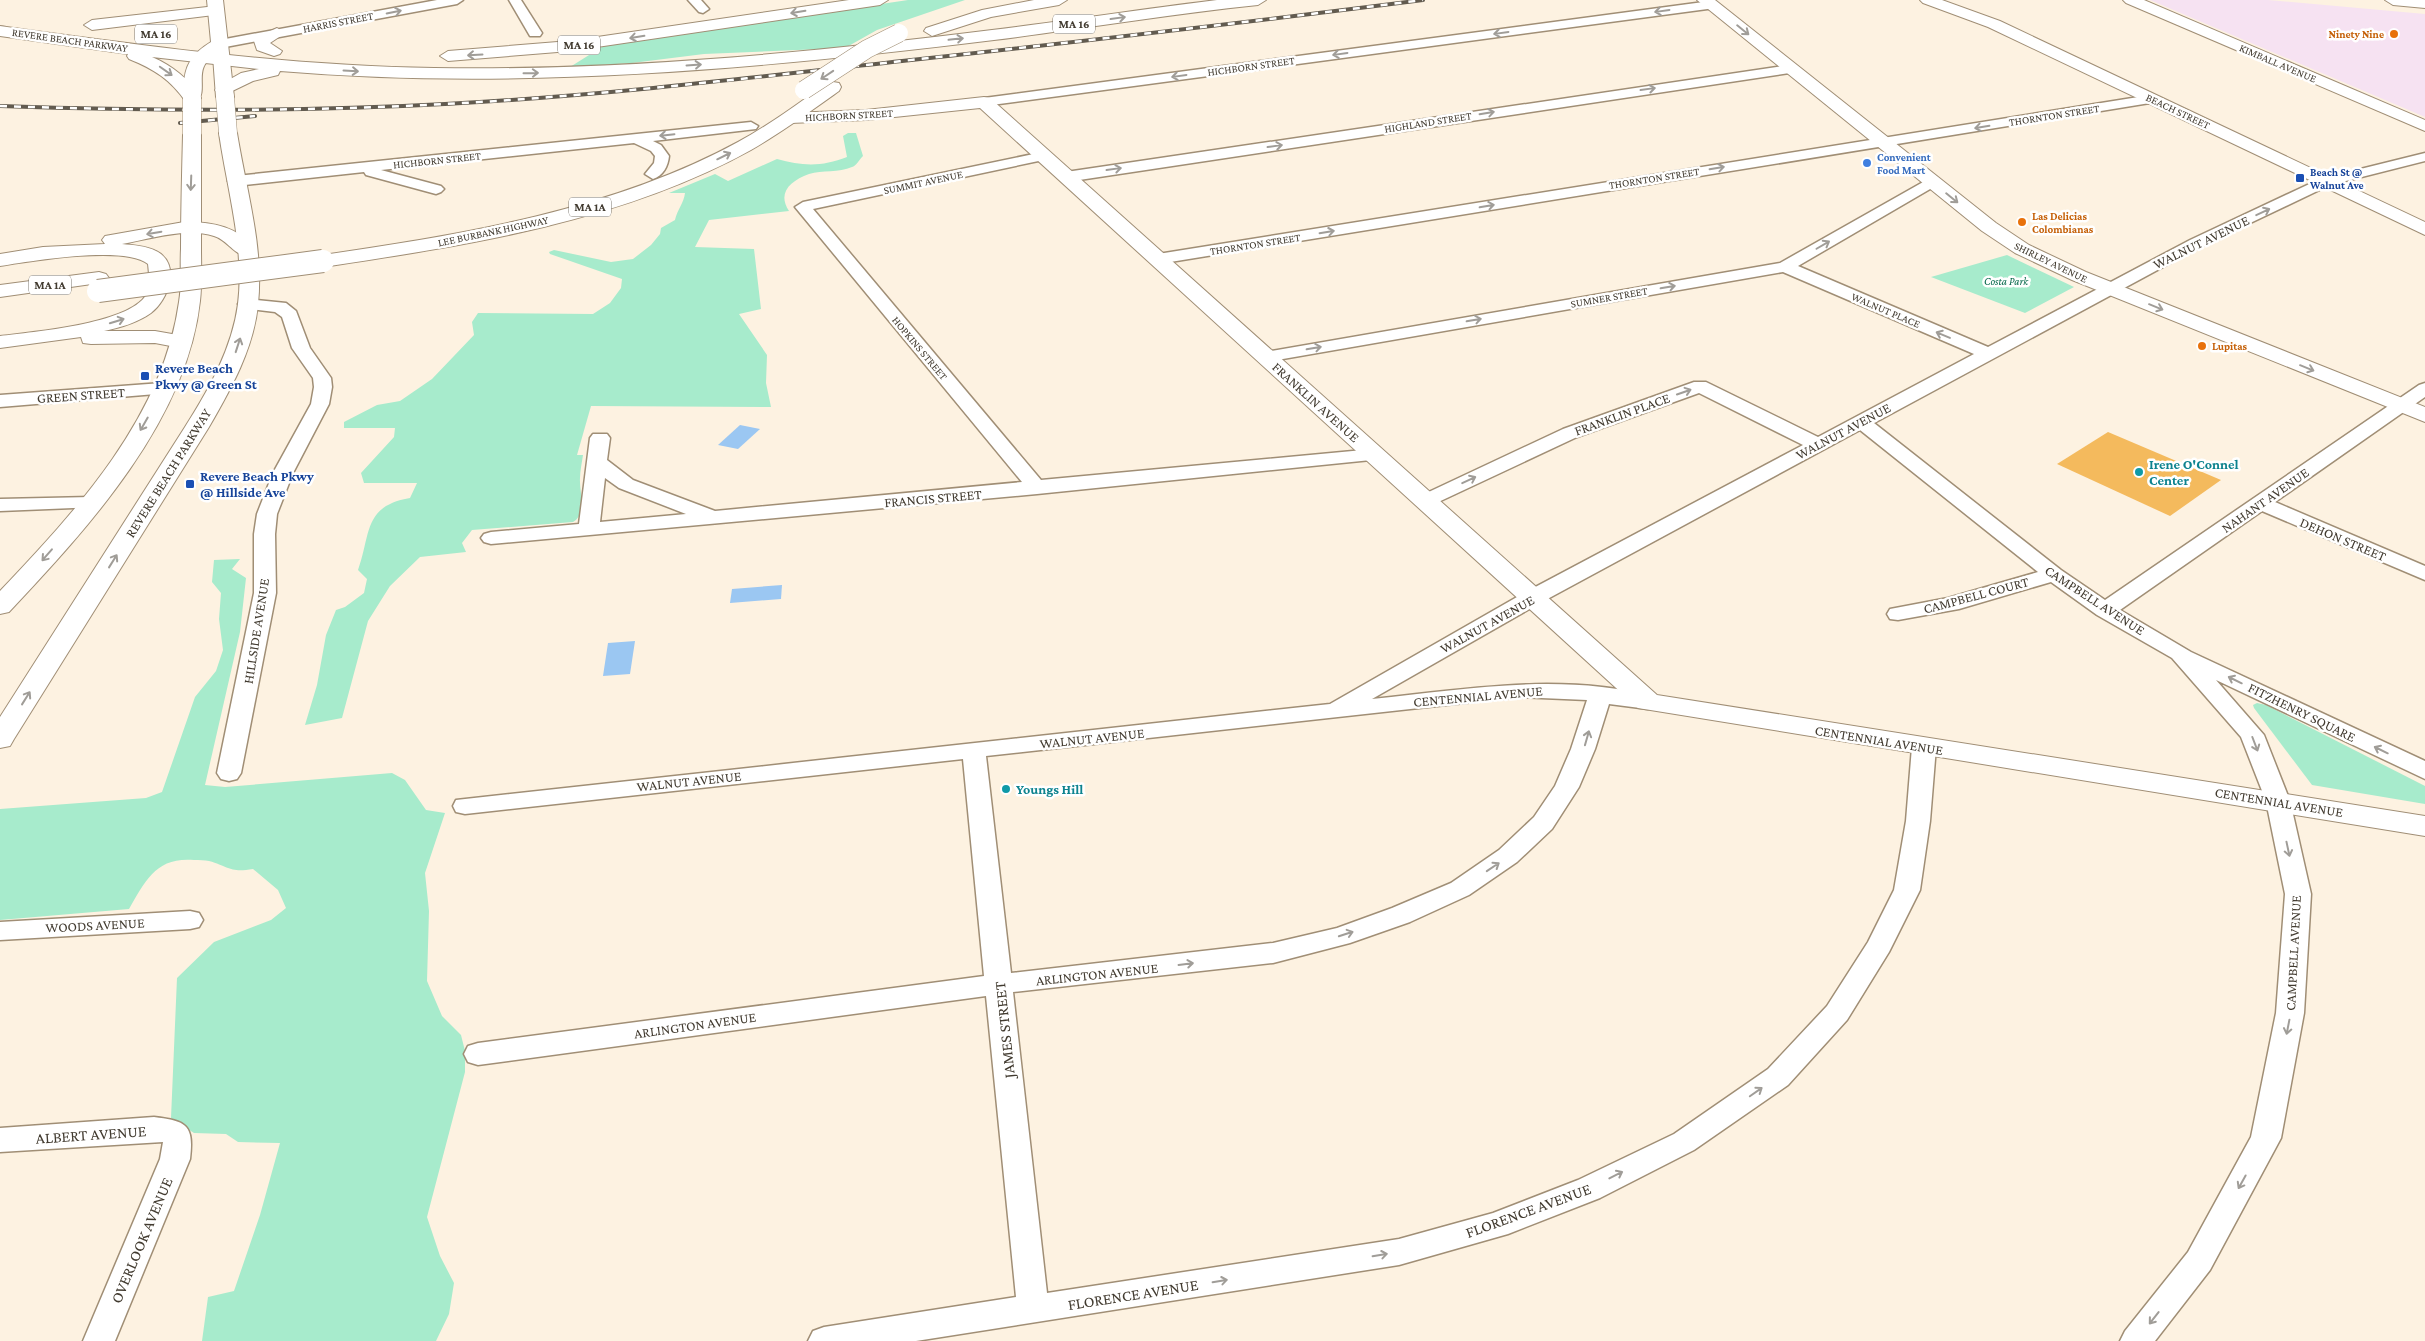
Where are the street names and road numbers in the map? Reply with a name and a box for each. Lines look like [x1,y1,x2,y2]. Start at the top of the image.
street label: HARRIS STREET [302,9,374,35]
road number: MA 16 [1053,14,1095,34]
road number: MA 16 [135,24,177,44]
street label: REVERE BEACH PARKWAY [11,26,129,54]
road number: MA 16 [558,36,600,54]
street label: KIMBALL AVENUE [2238,41,2318,85]
street label: HICHBORN STREET [1207,54,1295,78]
street label: BEACH STREET [2144,91,2212,131]
street label: THORNTON STREET [2008,102,2100,128]
street label: HICHBORN STREET [805,107,893,123]
street label: HIGHLAND STREET [1384,109,1473,135]
street label: HICHBORN STREET [393,149,481,171]
street label: THORNTON STREET [1608,165,1700,191]
street label: SUMMIT AVENUE [882,168,964,196]
road number: MA 1A [569,198,611,216]
street label: WALNUT AVENUE [2150,212,2252,272]
street label: LEE BURBANK HIGHWAY [437,213,549,249]
street label: THORNTON STREET [1209,231,1301,257]
street label: SHIRLEY AVENUE [2013,239,2089,285]
road number: MA 1A [29,276,71,294]
street label: SUMNER STREET [1570,284,1648,310]
street label: WALNUT PLACE [1850,290,1922,330]
street label: HOPKINS STREET [890,314,950,382]
street label: FRANKLIN AVENUE [1269,359,1363,446]
street label: GREEN STREET [36,384,126,406]
street label: FRANKLIN PLACE [1572,389,1672,439]
street label: WALNUT AVENUE [1793,399,1893,463]
street label: REVERE BEACH PARKWAY [122,405,215,540]
street label: NAHANT AVENUE [2218,464,2312,536]
street label: FRANCIS STREET [884,486,983,510]
street label: DEHON STREET [2298,514,2389,564]
street label: CAMPBELL AVENUE [2042,562,2148,638]
street label: CAMPBELL COURT [1922,573,2031,617]
street label: HILLSIDE AVENUE [240,577,272,685]
street label: WALNUT AVENUE [1437,591,1537,656]
street label: FITZHENRY SQUARE [2246,679,2359,745]
street label: CENTENNIAL AVENUE [1413,682,1544,710]
street label: CENTENNIAL AVENUE [1814,722,1945,758]
street label: WALNUT AVENUE [1039,725,1145,751]
street label: WALNUT AVENUE [636,768,742,794]
street label: CENTENNIAL AVENUE [2214,784,2345,820]
street label: CAMPBELL AVENUE [2282,894,2304,1011]
street label: WOODS AVENUE [45,914,145,936]
street label: ARLINGTON AVENUE [1035,960,1159,988]
street label: JAMES STREET [991,980,1019,1081]
street label: ARLINGTON AVENUE [633,1008,757,1041]
street label: ALBERT AVENUE [35,1122,147,1147]
street label: OVERLOOK AVENUE [107,1174,176,1306]
street label: FLORENCE AVENUE [1463,1180,1593,1241]
street label: FLORENCE AVENUE [1067,1276,1200,1313]

